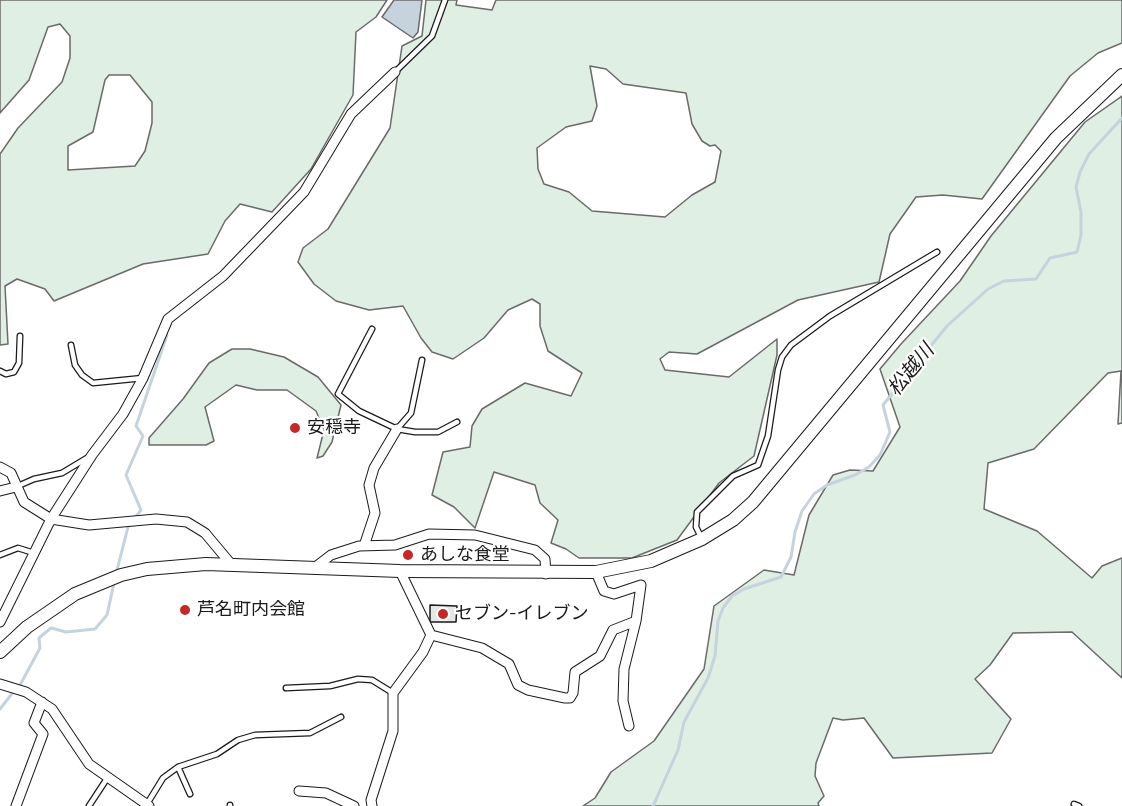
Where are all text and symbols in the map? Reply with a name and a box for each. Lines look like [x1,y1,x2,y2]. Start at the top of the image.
water label: 松越川 [883,339,939,401]
place label: 安穏寺 [307,417,361,439]
marker: 安穏寺 [288,421,302,435]
place label: あしな食堂 [420,544,510,566]
marker: あしな食堂 [401,548,415,562]
place label: 芦名町内会館 [197,599,305,621]
marker: 芦名町内会館 [178,603,192,617]
place label: セブン-イレブン [455,603,589,625]
marker: セブン-イレブン [436,607,450,621]

